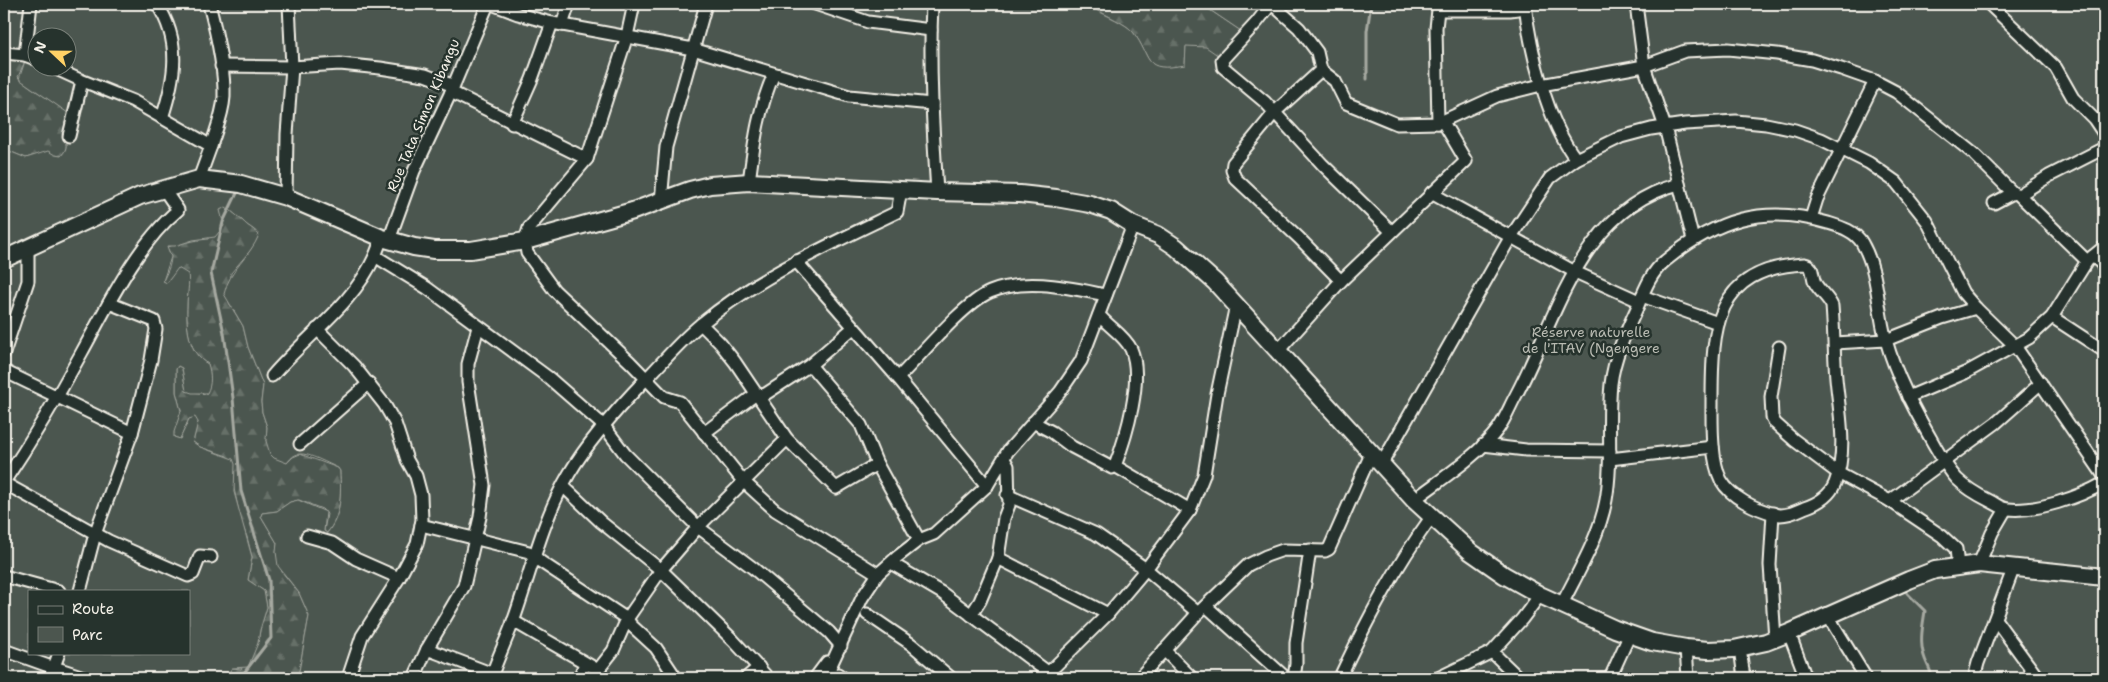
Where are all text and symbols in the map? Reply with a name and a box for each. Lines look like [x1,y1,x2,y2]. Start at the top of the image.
north arrow [28,28,78,78]
street label: Rue Tata Simon Kibangu [383,36,463,194]
text: N [30,39,50,56]
park label: Réserve naturelle de l'ITAV (Ngengere [1522,323,1660,357]
legend [28,590,190,654]
text: Route [72,599,114,619]
text: Parc [72,625,103,645]

